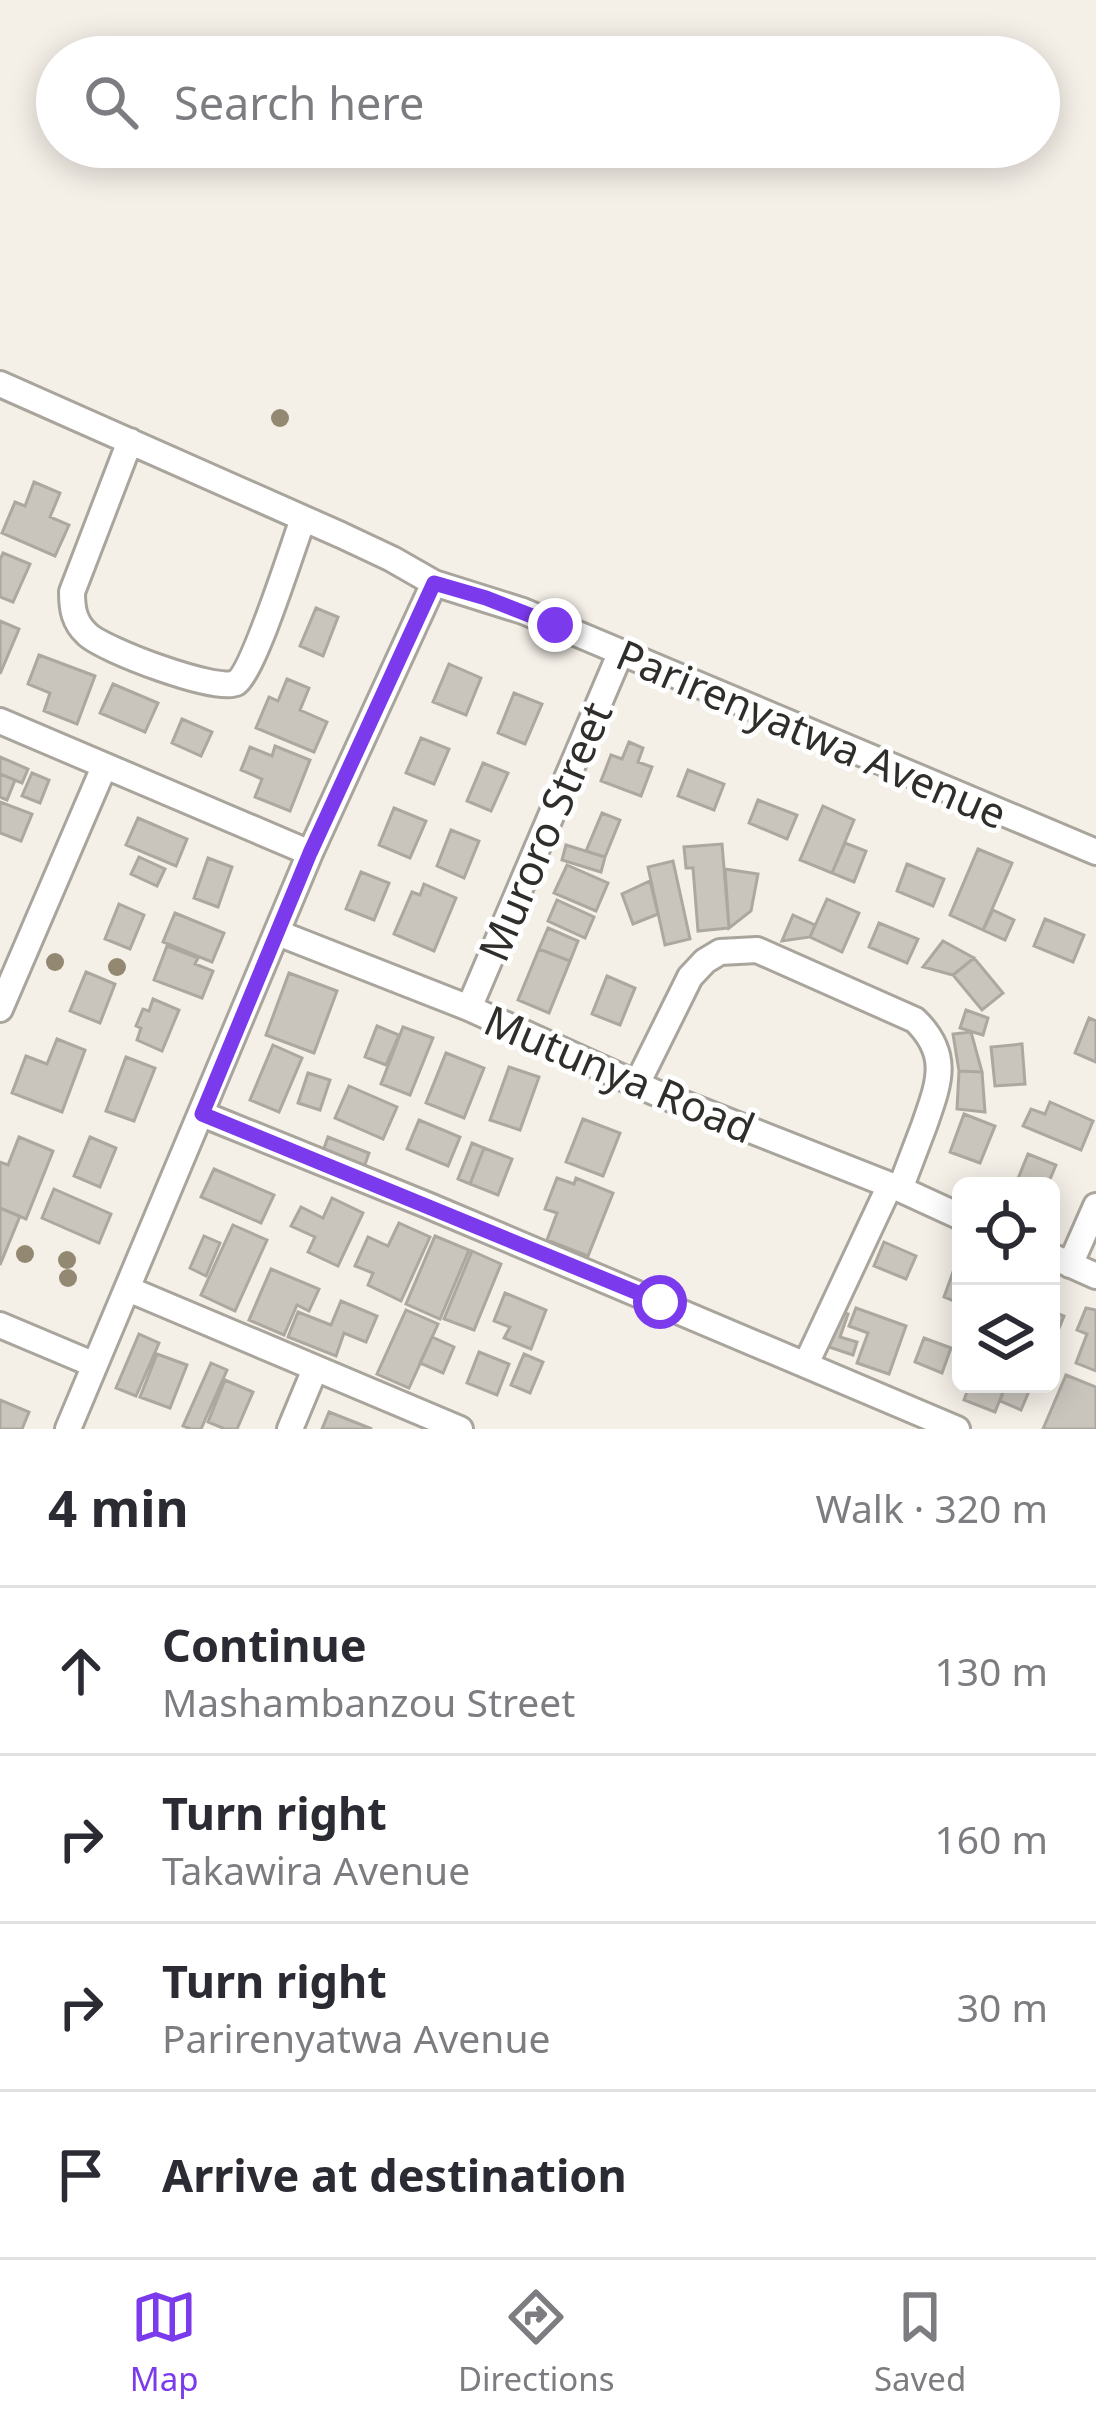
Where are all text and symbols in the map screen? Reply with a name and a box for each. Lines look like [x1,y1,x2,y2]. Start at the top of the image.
search box [36,36,1060,168]
icon: search [78,69,144,135]
text: Search here [174,72,424,133]
route end [528,598,582,652]
street label: Parirenyatwa Avenue [608,625,1016,841]
street label: Muroro Street [464,693,624,969]
street label: Mutunya Road [476,991,764,1155]
map controls [952,1177,1060,1393]
button: locate [952,1177,1060,1285]
route start [633,1275,687,1329]
button: layers [952,1285,1060,1393]
text: 4 min [48,1472,189,1542]
text: Walk · 320 m [815,1481,1048,1534]
text: Continue [162,1614,367,1675]
icon: ahead [48,1638,114,1704]
text: 130 m [934,1644,1048,1697]
text: Mashambanzou Street [162,1675,575,1728]
text: Turn right [162,1782,387,1843]
icon: right [48,1806,114,1872]
text: 160 m [934,1812,1048,1865]
text: Takawira Avenue [162,1843,470,1896]
text: Turn right [162,1950,387,2011]
icon: right [48,1974,114,2040]
text: 30 m [957,1980,1048,2033]
text: Parirenyatwa Avenue [162,2011,551,2064]
icon: arrive [48,2142,114,2208]
text: Arrive at destination [162,2144,627,2205]
tab: Map [130,2284,198,2401]
tab: Directions [458,2284,615,2401]
tab: Saved [874,2284,966,2401]

